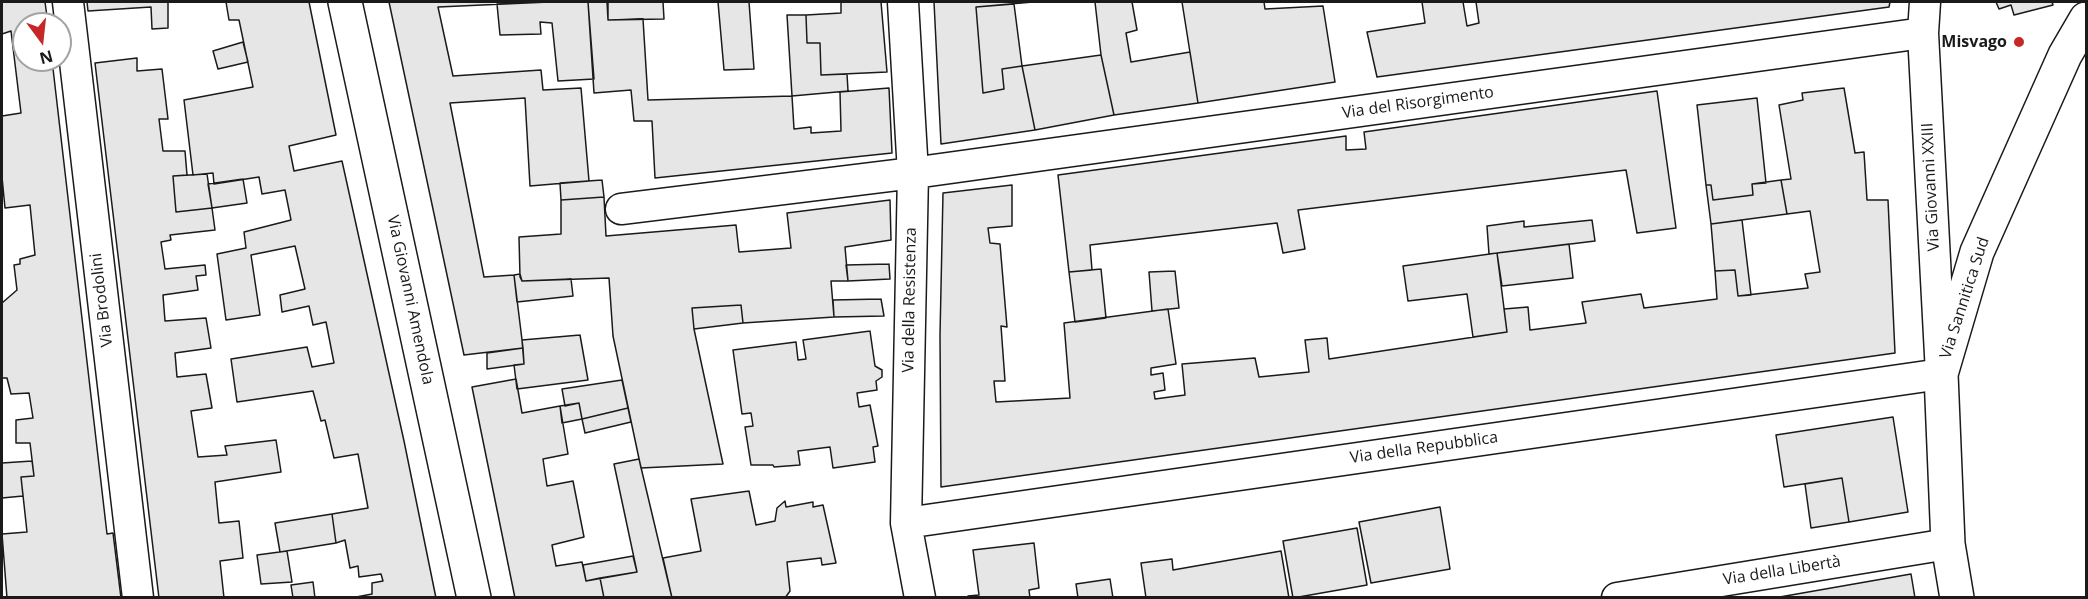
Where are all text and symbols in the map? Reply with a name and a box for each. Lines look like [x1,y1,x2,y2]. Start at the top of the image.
north arrow [12,12,72,72]
place label: Misvago [1941,32,2007,52]
marker: Misvago [2012,35,2026,49]
text: N [37,45,55,70]
street label: Via del Risorgimento [1341,83,1495,123]
street label: Via Giovanni XXIII [1918,122,1944,252]
street label: Via Giovanni Amendola [383,214,437,386]
street label: Via della Resistenza [899,227,921,373]
street label: Via Sannitica Sud [1936,235,1994,361]
street label: Via Brodolini [87,252,117,348]
street label: Via della Repubblica [1349,428,1499,468]
street label: Via della Libertà [1722,552,1842,590]

